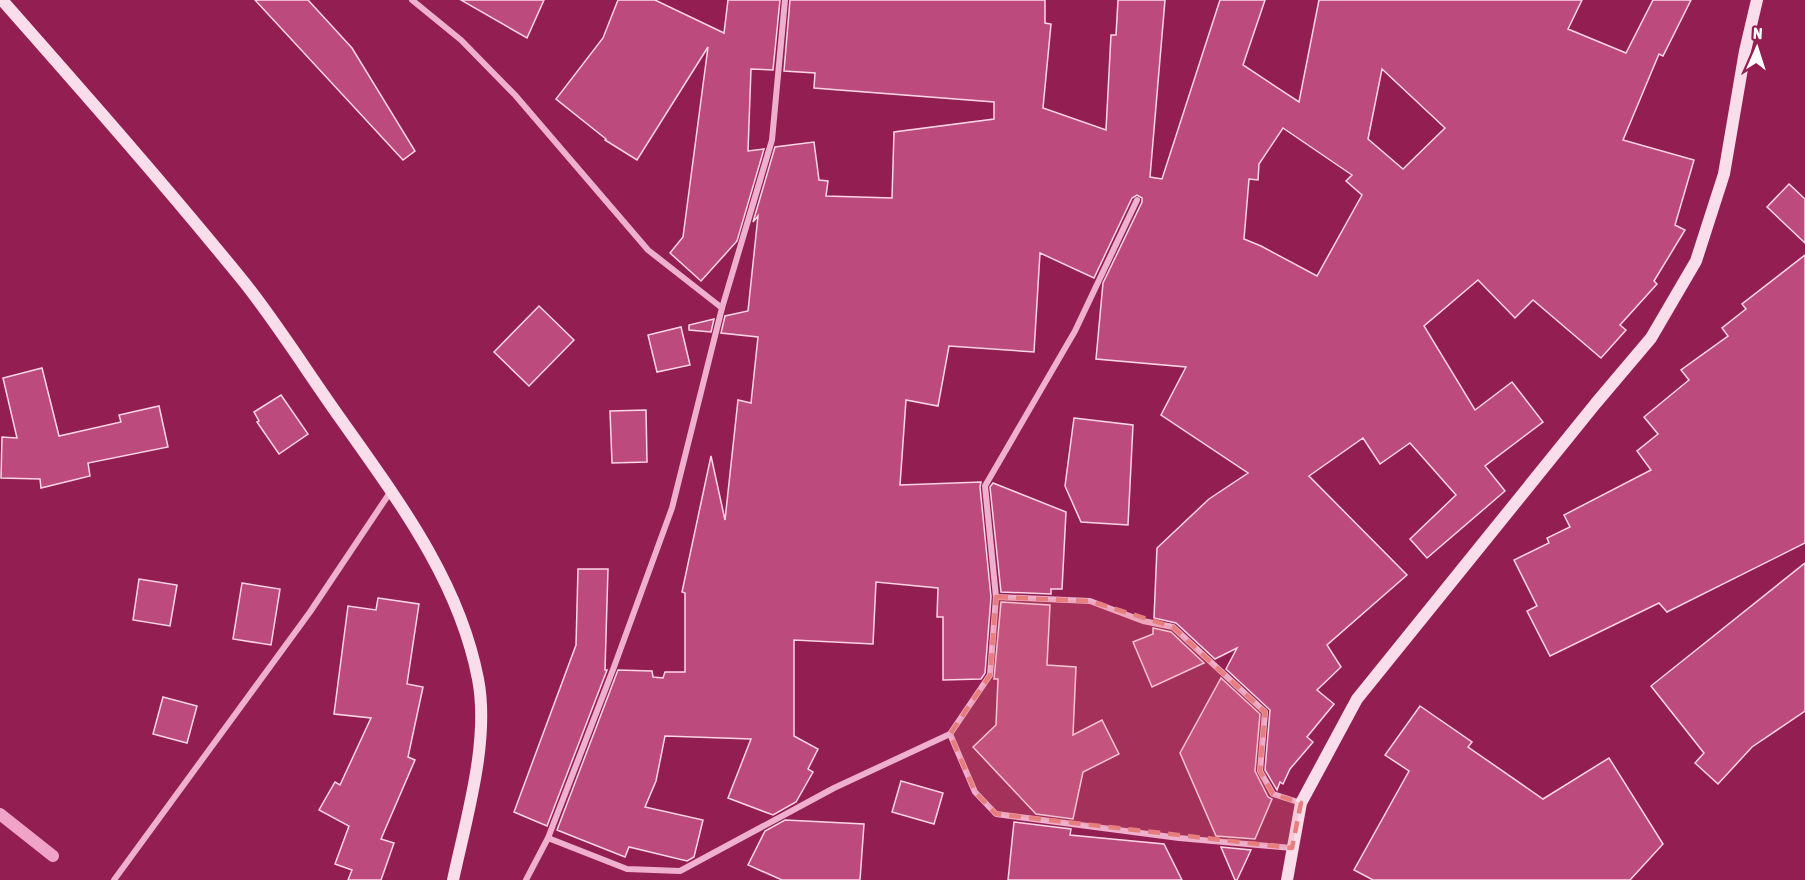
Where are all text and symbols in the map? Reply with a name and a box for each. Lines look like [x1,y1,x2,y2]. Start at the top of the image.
north arrow [1727,18,1787,78]
text: N [1753,24,1763,42]

